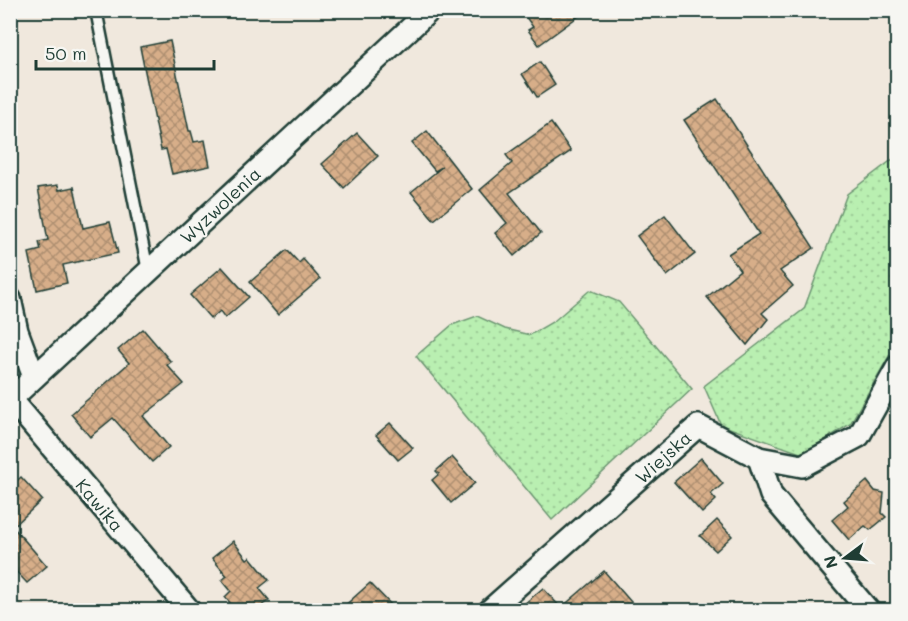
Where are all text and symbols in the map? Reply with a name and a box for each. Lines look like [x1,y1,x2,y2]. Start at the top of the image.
scale bar [36,33,214,71]
text: 50 m [45,41,87,65]
street label: Wyzwolenia [174,161,266,249]
street label: Wiejska [630,425,696,489]
street label: Kawika [71,473,129,537]
north arrow [815,528,875,588]
text: N [818,554,842,571]

